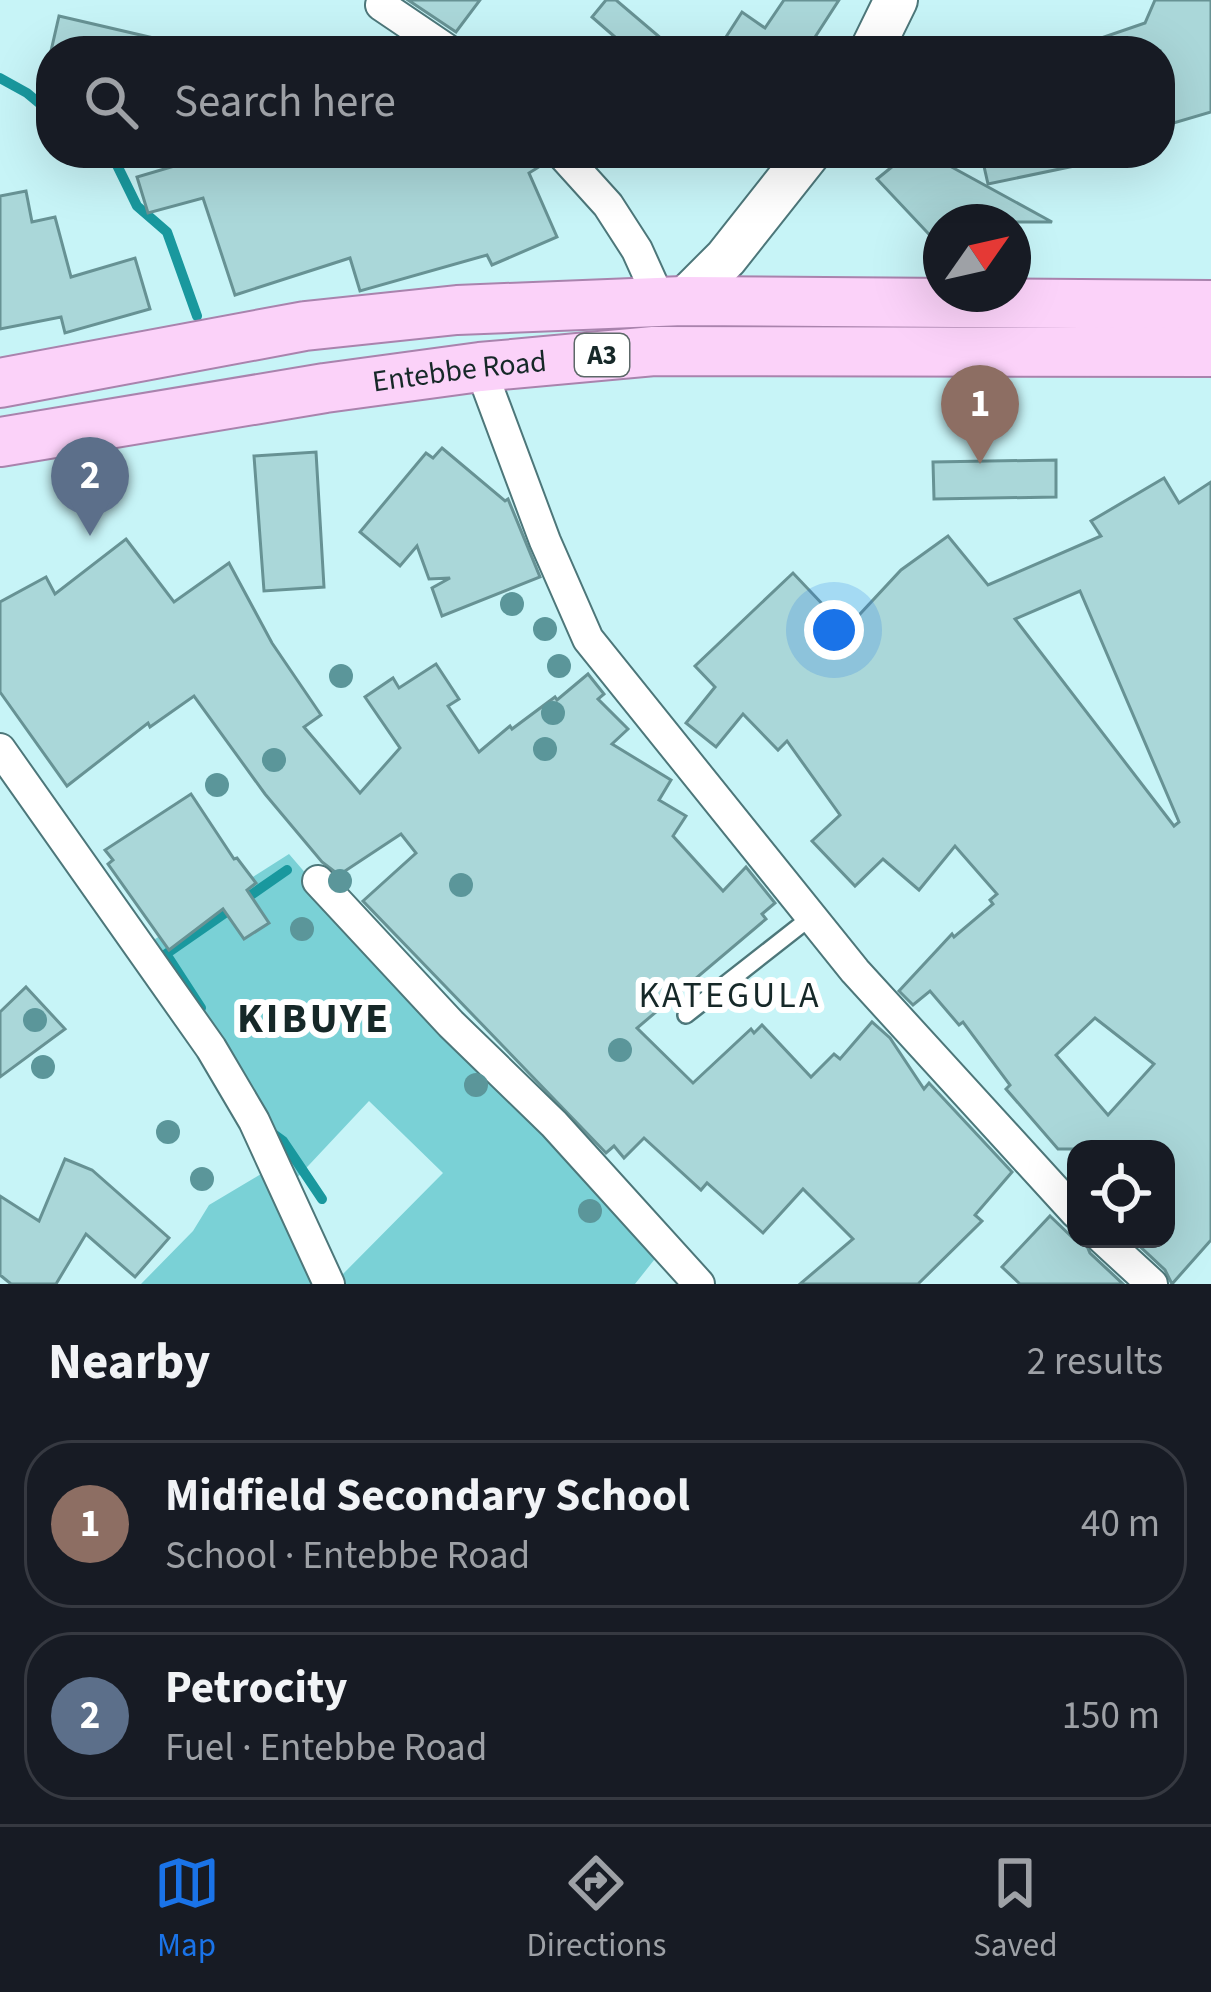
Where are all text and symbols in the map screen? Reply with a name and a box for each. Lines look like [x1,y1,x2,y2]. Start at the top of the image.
search box [36,36,1175,168]
icon: search [78,69,144,135]
text: Search here [174,70,396,134]
north arrow [923,204,1031,312]
road number: A3 [575,334,629,376]
street label: Entebbe Road [370,340,549,403]
pin: 1 [941,365,1019,464]
pin: 2 [51,437,129,536]
your location [804,600,864,660]
district label: KATEGULA [639,970,821,1021]
district label: KIBUYE [237,989,391,1049]
map controls [1067,1140,1175,1248]
button: locate [1067,1140,1175,1248]
text: Nearby [48,1326,210,1398]
text: 2 results [1027,1334,1163,1390]
text: Midfield Secondary School [165,1464,690,1528]
text: 1 [80,1496,100,1552]
text: 40 m [1081,1496,1160,1552]
text: School · Entebbe Road [165,1528,530,1584]
text: Petrocity [165,1656,348,1720]
text: 2 [80,1688,100,1744]
text: 150 m [1062,1688,1160,1744]
text: Fuel · Entebbe Road [165,1720,487,1776]
tab: Map [154,1850,220,1969]
tab: Directions [527,1850,666,1969]
tab: Saved [973,1850,1057,1969]

